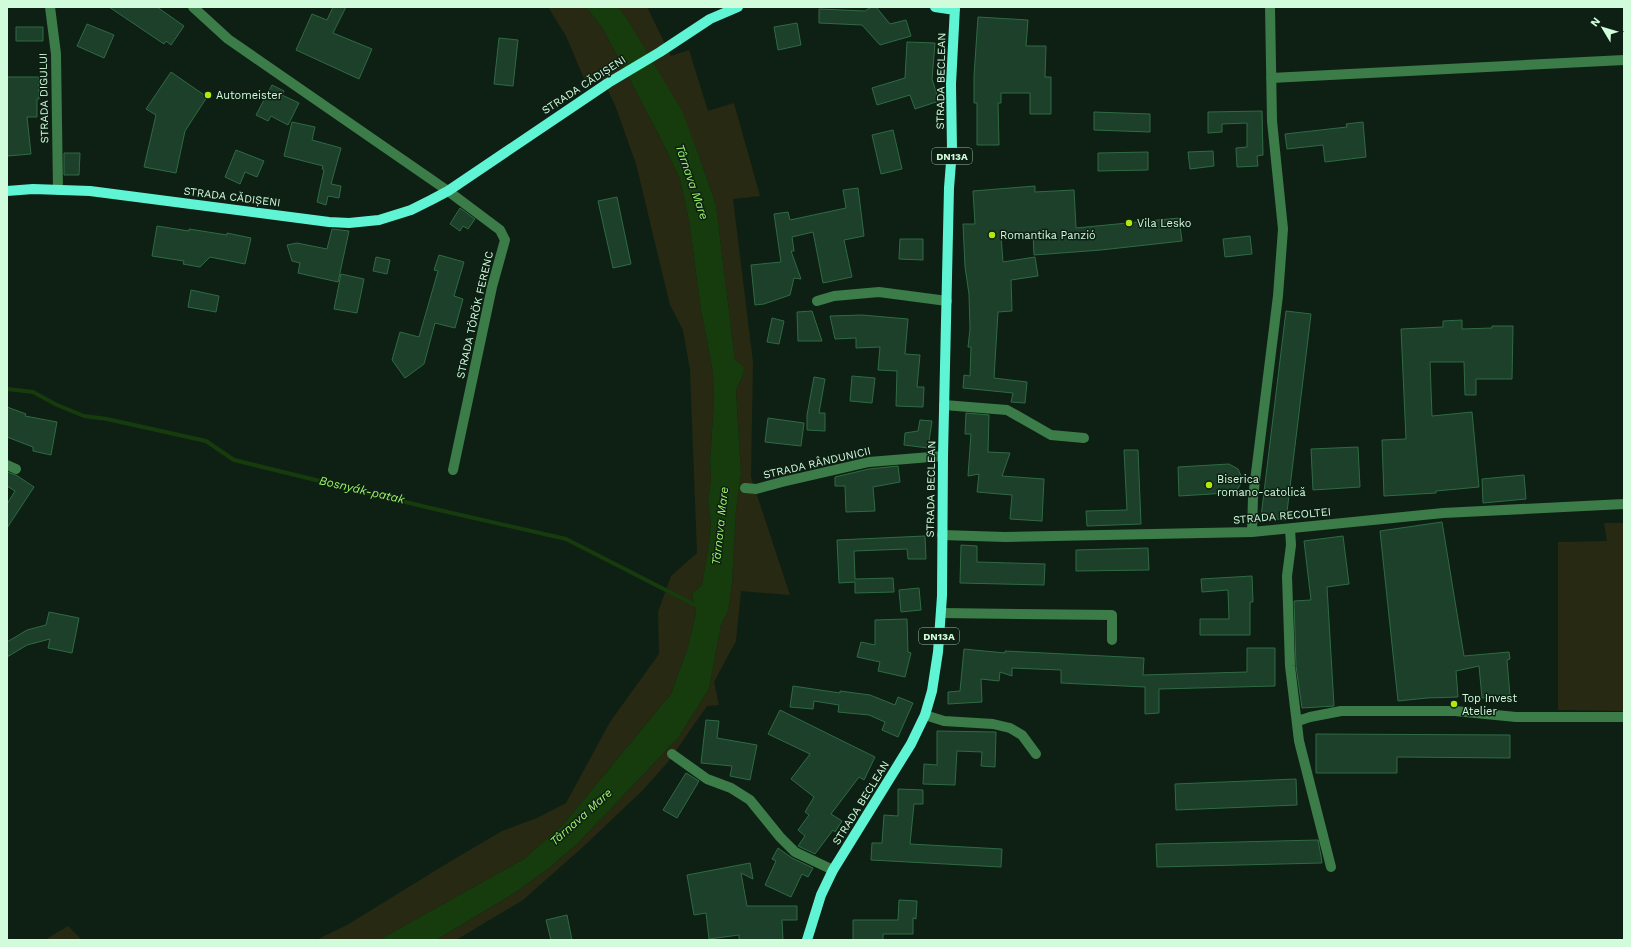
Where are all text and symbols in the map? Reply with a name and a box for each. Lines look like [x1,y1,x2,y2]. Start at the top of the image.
north arrow [1583,8,1623,48]
text: N [1588,15,1603,29]
street label: STRADA BECLEAN [934,33,948,129]
street label: STRADA CĂDIȘENI [539,52,628,117]
street label: STRADA DIGULUI [37,53,51,143]
place label: Automeister [216,89,283,102]
marker: Automeister [203,90,213,100]
water label: Târnava Mare [673,142,711,222]
road number: DN13A [932,148,972,164]
street label: STRADA CĂDIȘENI [183,184,281,209]
place label: Vila Lesko [1137,217,1191,230]
marker: Vila Lesko [1124,218,1134,228]
place label: Romantika Panzió [1000,229,1096,242]
marker: Romantika Panzió [987,230,997,240]
street label: STRADA TÖRÖK FERENC [453,249,496,380]
street label: STRADA BECLEAN [924,441,938,537]
street label: STRADA RÂNDUNICII [762,443,872,482]
water label: Bosnyák-patak [318,473,407,507]
place label: Biserica romano-catolică [1217,473,1306,499]
marker: Biserica romano-catolică [1204,480,1214,490]
water label: Târnava Mare [709,486,731,566]
street label: STRADA RECOLTEI [1233,505,1331,527]
road number: DN13A [919,628,959,644]
place label: Top Invest Atelier [1462,692,1517,718]
marker: Top Invest Atelier [1449,699,1459,709]
street label: STRADA BECLEAN [830,759,892,847]
water label: Târnava Mare [547,785,615,849]

